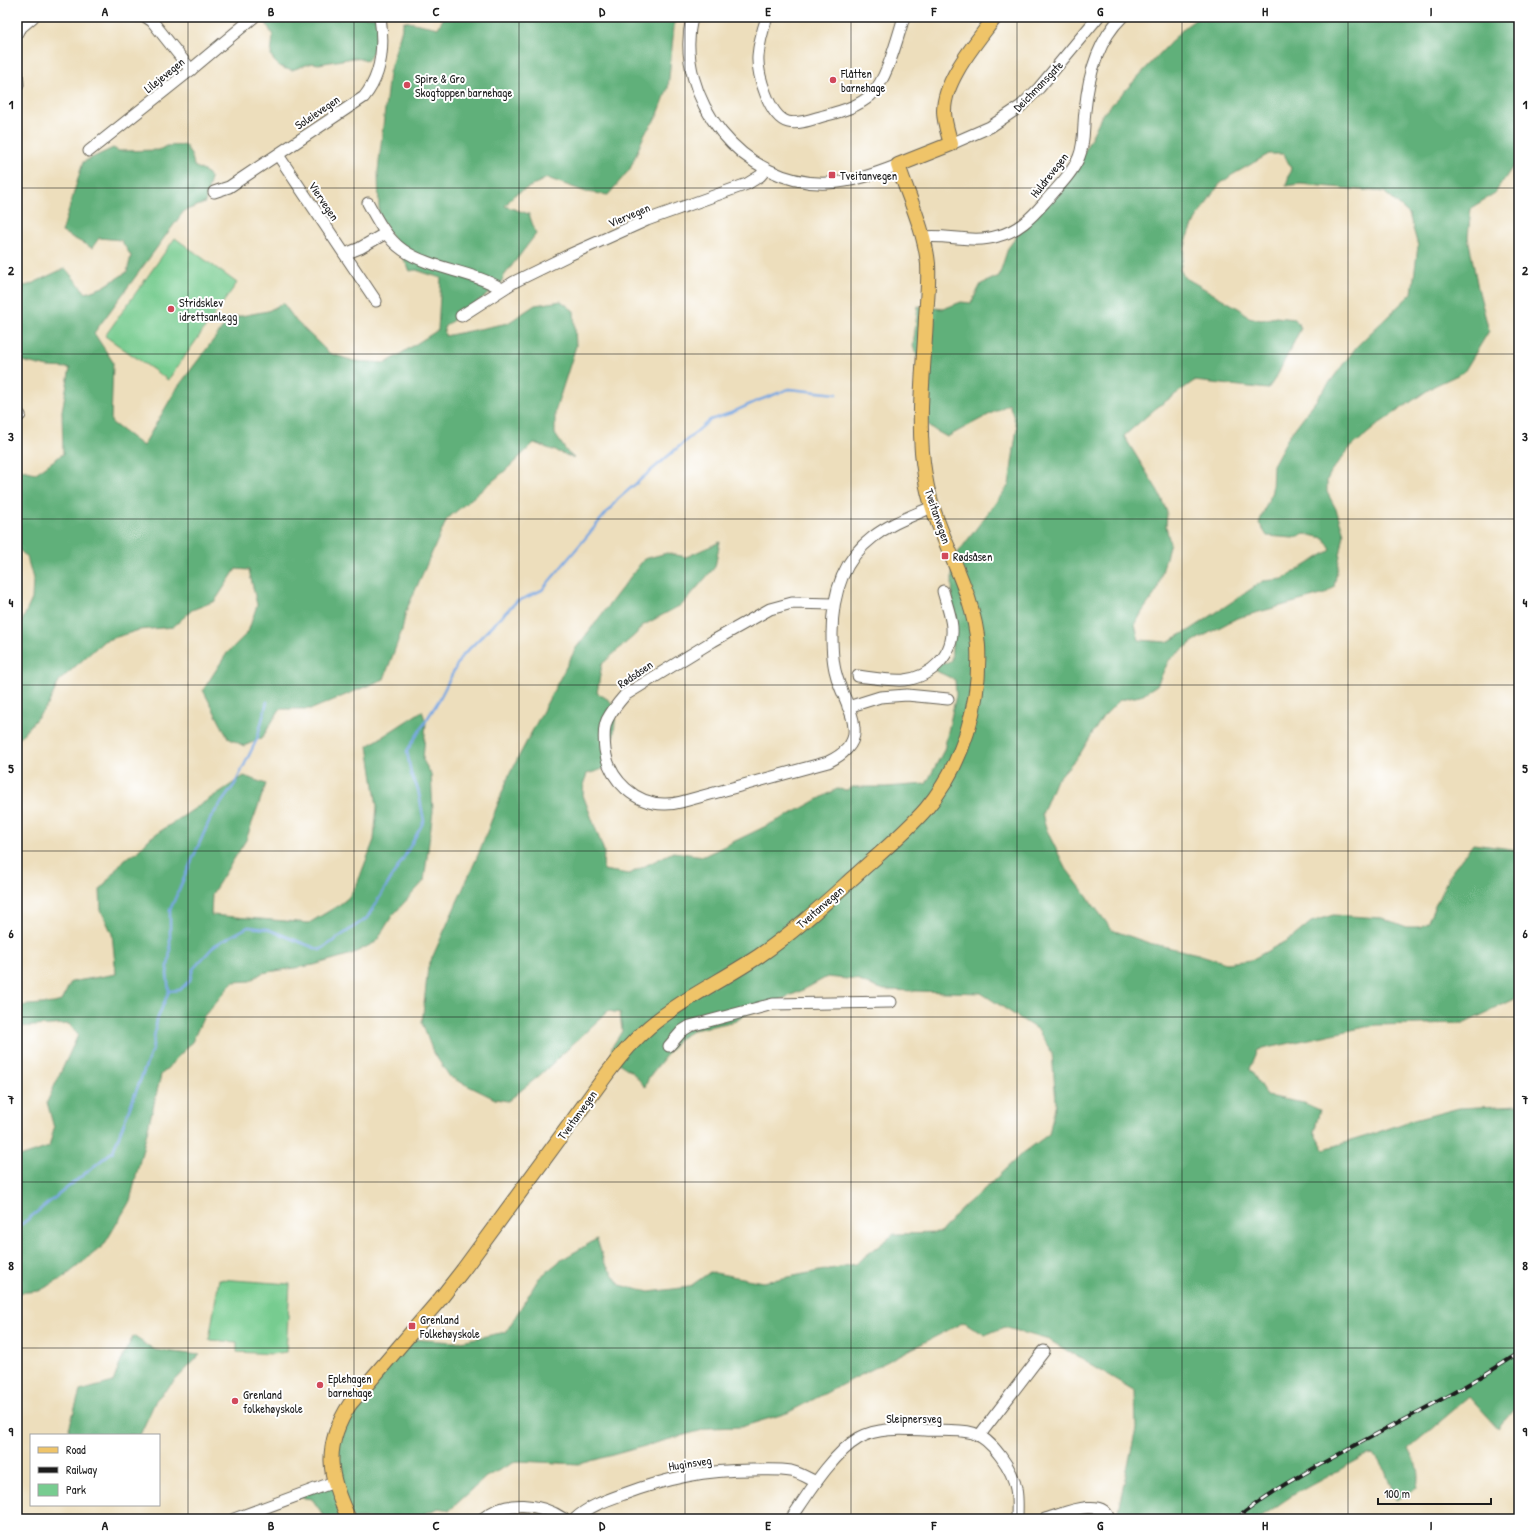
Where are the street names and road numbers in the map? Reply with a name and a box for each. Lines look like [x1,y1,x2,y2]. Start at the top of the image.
street label: Lilejevegen [140,53,188,97]
street label: Deichmansgate [1009,57,1067,115]
street label: Soleievegen [291,91,343,133]
street label: Huldrevegen [1026,149,1072,201]
street label: Viervegen [305,178,343,224]
street label: Viervegen [605,199,653,231]
street label: Tveitanvegen [921,486,955,546]
street label: Rødsåsen [614,656,656,692]
street label: Tveitanvegen [793,882,847,932]
street label: Tveitanvegen [553,1087,601,1143]
street label: Sleipnersveg [886,1410,942,1427]
street label: Huginsveg [667,1451,713,1475]

